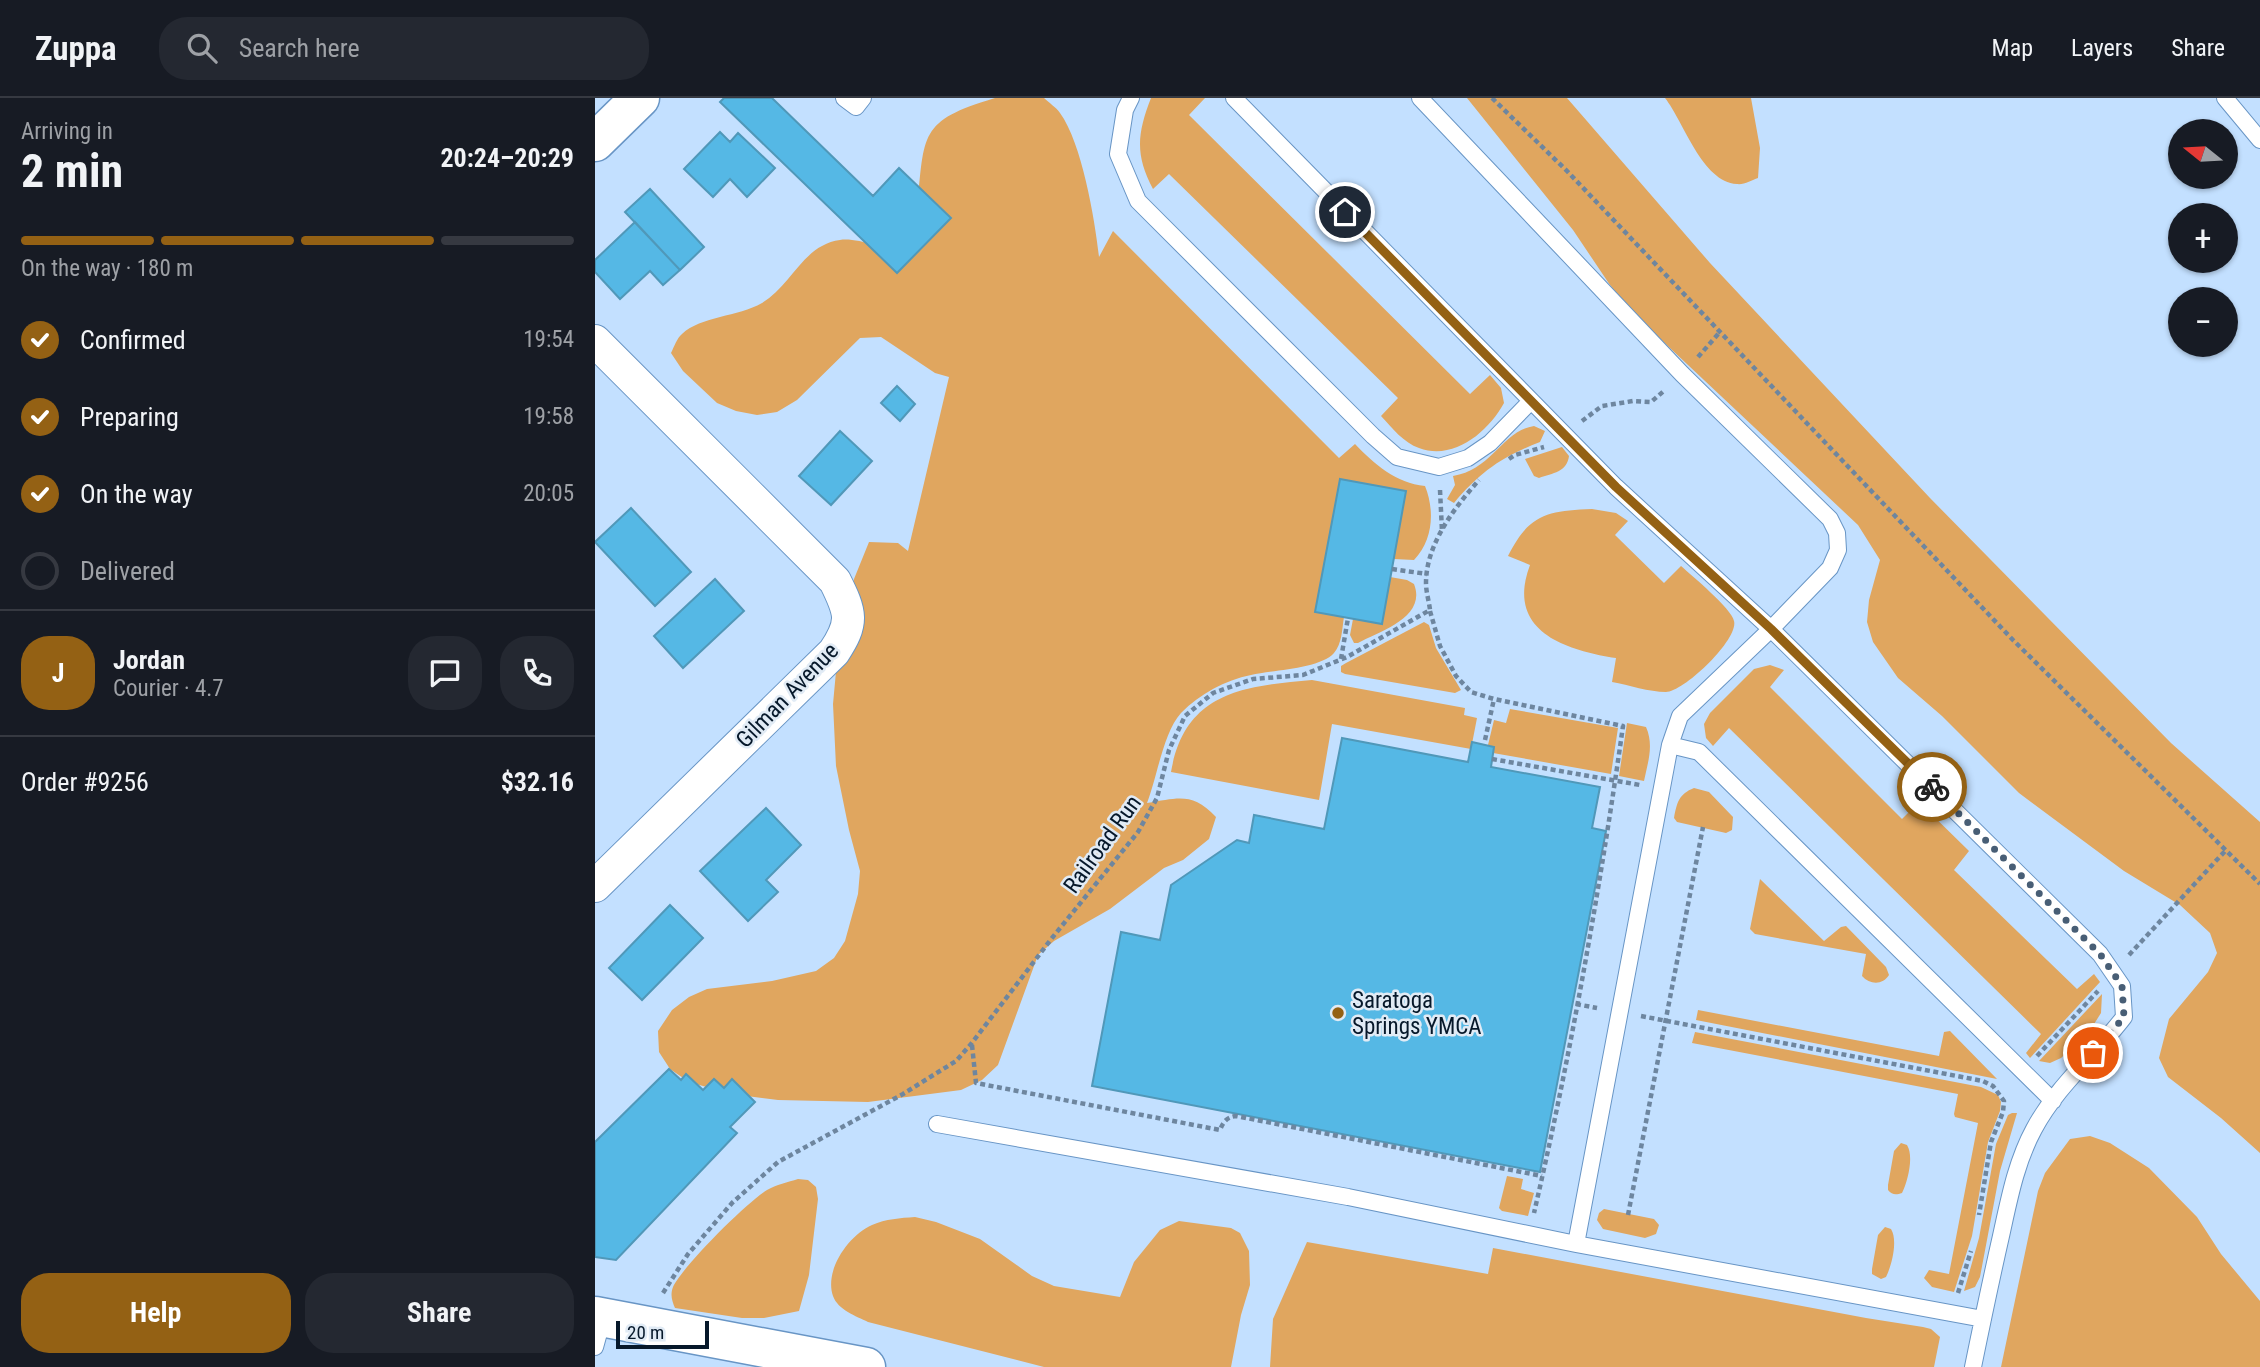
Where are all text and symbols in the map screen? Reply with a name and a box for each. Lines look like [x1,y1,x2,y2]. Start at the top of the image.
search box [159,17,649,80]
text: Zuppa [35,29,117,68]
icon: search [183,29,221,67]
text: Search here [239,33,360,63]
text: Map [1992,34,2033,62]
text: Layers [2071,34,2133,62]
text: Share [2171,34,2225,62]
text: Arriving in [21,118,113,145]
north arrow [2168,119,2238,189]
map controls [2168,119,2238,357]
text: 20:24–20:29 [440,143,574,173]
text: 2 min [21,144,123,198]
pin [1315,182,1375,242]
icon: home [1326,193,1364,231]
button: + [2168,203,2238,273]
text: On the way · 180 m [21,255,193,282]
button: − [2168,287,2238,357]
icon: check [21,321,59,359]
text: Confirmed [80,325,186,355]
text: 19:54 [523,326,574,353]
icon: check [21,398,59,436]
text: Preparing [80,402,179,432]
text: 19:58 [523,403,574,430]
icon: check [21,475,59,513]
text: On the way [80,479,193,509]
text: 20:05 [523,480,574,507]
text: Delivered [80,556,175,586]
button: chat [408,636,482,710]
button: phone [500,636,574,710]
street label: Gilman Avenue [731,637,844,753]
text: Jordan [113,645,185,675]
text: J [52,658,64,688]
text: Courier · 4.7 [113,675,224,702]
courier [1897,752,1967,822]
text: Order #9256 [21,767,149,797]
text: $32.16 [501,767,574,797]
icon: bike [1913,768,1951,806]
street label: Railroad Run [1058,790,1147,898]
place label: Saratoga Springs YMCA [1352,987,1482,1040]
marker: Saratoga Springs YMCA [1330,1005,1346,1021]
pin [2063,1023,2123,1083]
icon: bag [2074,1034,2112,1072]
button: Help [21,1273,291,1353]
button: Share [305,1273,574,1353]
scale bar [616,1318,709,1350]
text: 20 m [627,1321,664,1344]

